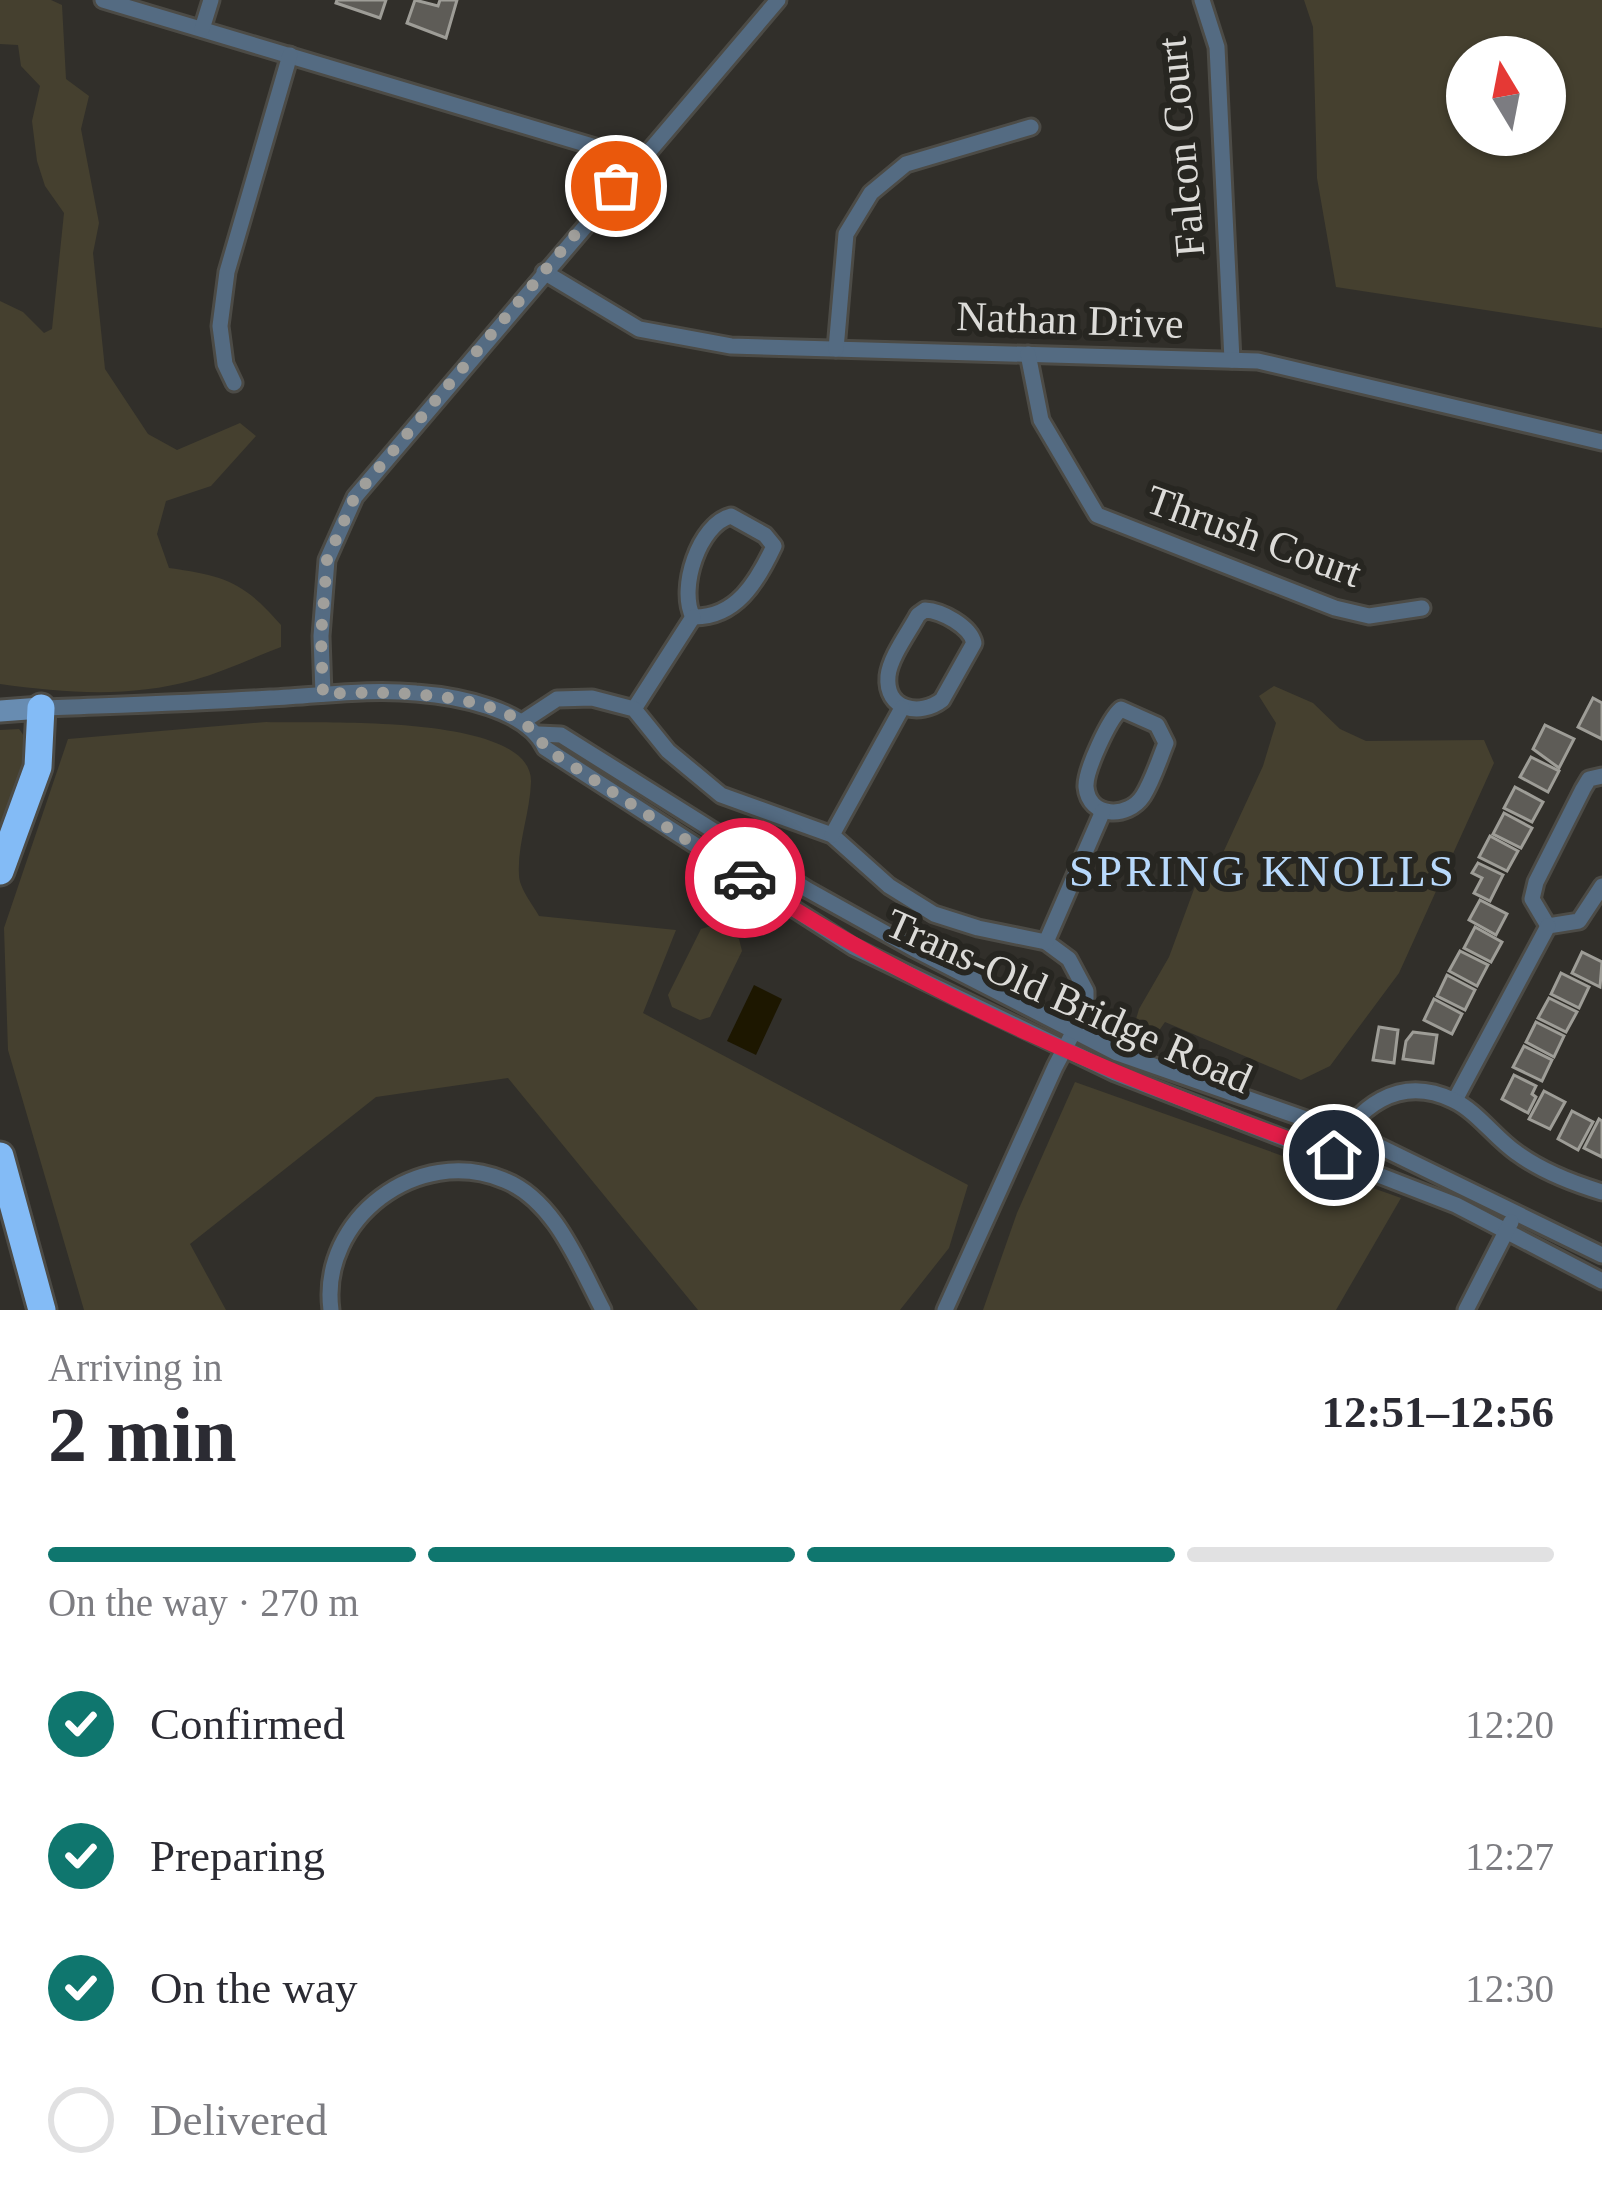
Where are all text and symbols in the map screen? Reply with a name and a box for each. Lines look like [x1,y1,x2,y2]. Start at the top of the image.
street label: Falcon Court [1148,35,1214,259]
north arrow [1446,36,1566,156]
map controls [1446,36,1566,156]
pin [565,135,667,237]
icon: bag [583,153,649,219]
street label: Nathan Drive [956,293,1184,347]
street label: Thrush Court [1140,476,1368,596]
courier [685,818,805,938]
icon: car [712,845,778,911]
district label: SPRING KNOLLS [1069,846,1457,896]
street label: Trans-Old Bridge Road [879,900,1259,1102]
pin [1283,1104,1385,1206]
icon: home [1301,1122,1367,1188]
text: Arriving in [48,1346,222,1389]
text: 12:51–12:56 [1322,1387,1554,1437]
text: 2 min [48,1391,237,1478]
text: On the way · 270 m [48,1581,359,1624]
icon: check [48,1691,114,1757]
text: Confirmed [150,1699,345,1749]
text: 12:20 [1465,1703,1554,1746]
icon: check [48,1823,114,1889]
text: Preparing [150,1831,325,1881]
text: 12:27 [1465,1835,1554,1878]
icon: check [48,1955,114,2021]
text: On the way [150,1963,357,2013]
text: 12:30 [1465,1967,1554,2010]
text: Delivered [150,2095,327,2145]

